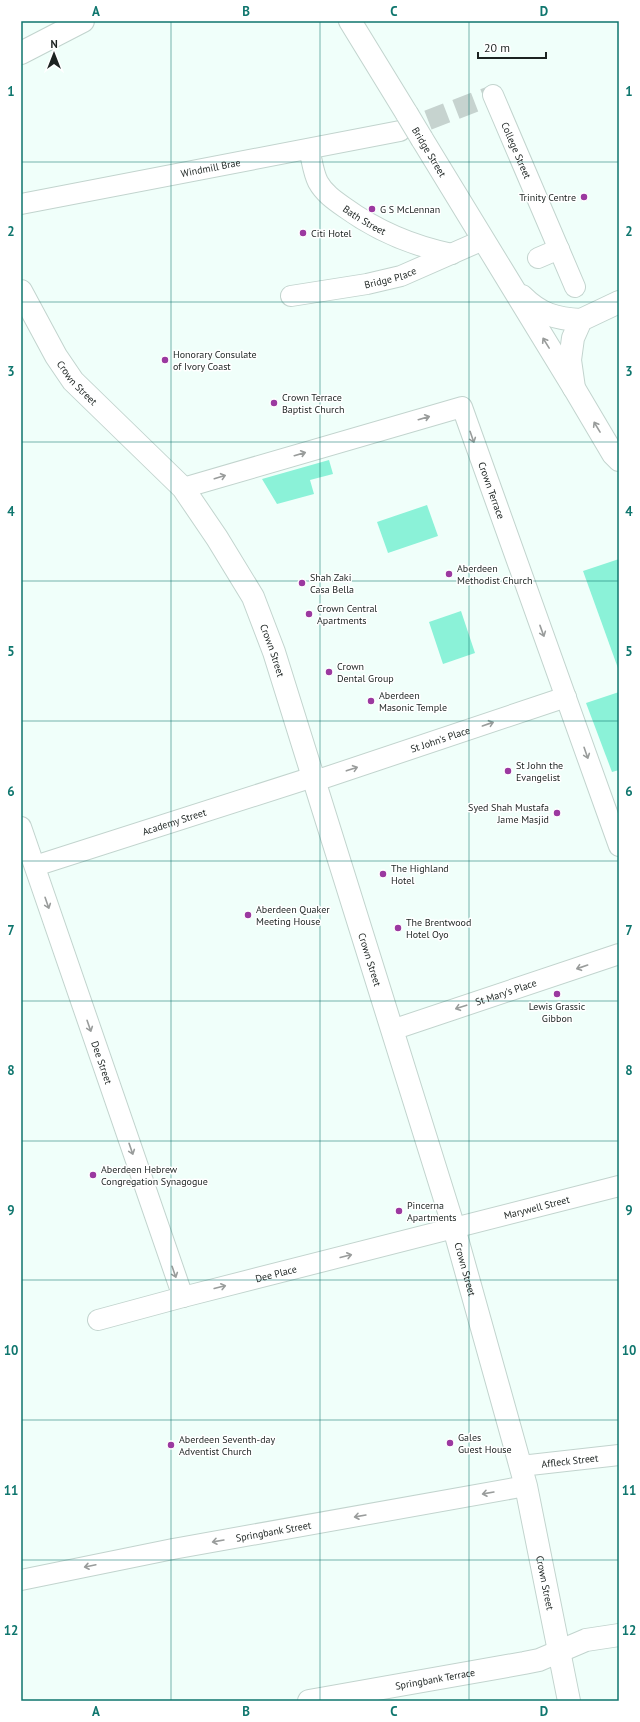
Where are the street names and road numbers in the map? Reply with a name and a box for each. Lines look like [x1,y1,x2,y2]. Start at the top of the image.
street label: College Street [499,120,535,181]
street label: Bridge Street [409,125,449,180]
street label: Windmill Brae [180,155,241,180]
street label: Bath Street [341,202,389,238]
street label: Bridge Place [363,264,418,291]
street label: Crown Street [54,358,101,408]
street label: Crown Terrace [476,460,508,521]
street label: Crown Street [257,622,288,679]
street label: St John's Place [409,723,472,755]
street label: Academy Street [140,805,208,838]
street label: Crown Street [356,931,385,988]
street label: St Mary's Place [474,976,538,1008]
street label: Dee Street [89,1039,116,1086]
street label: Marywell Street [502,1192,572,1222]
street label: Crown Street [452,1241,479,1298]
street label: Dee Place [254,1262,298,1285]
street label: Affleck Street [541,1451,599,1470]
street label: Springbank Street [235,1518,313,1544]
street label: Crown Street [534,1554,557,1612]
street label: Springbank Terrace [394,1665,476,1692]

